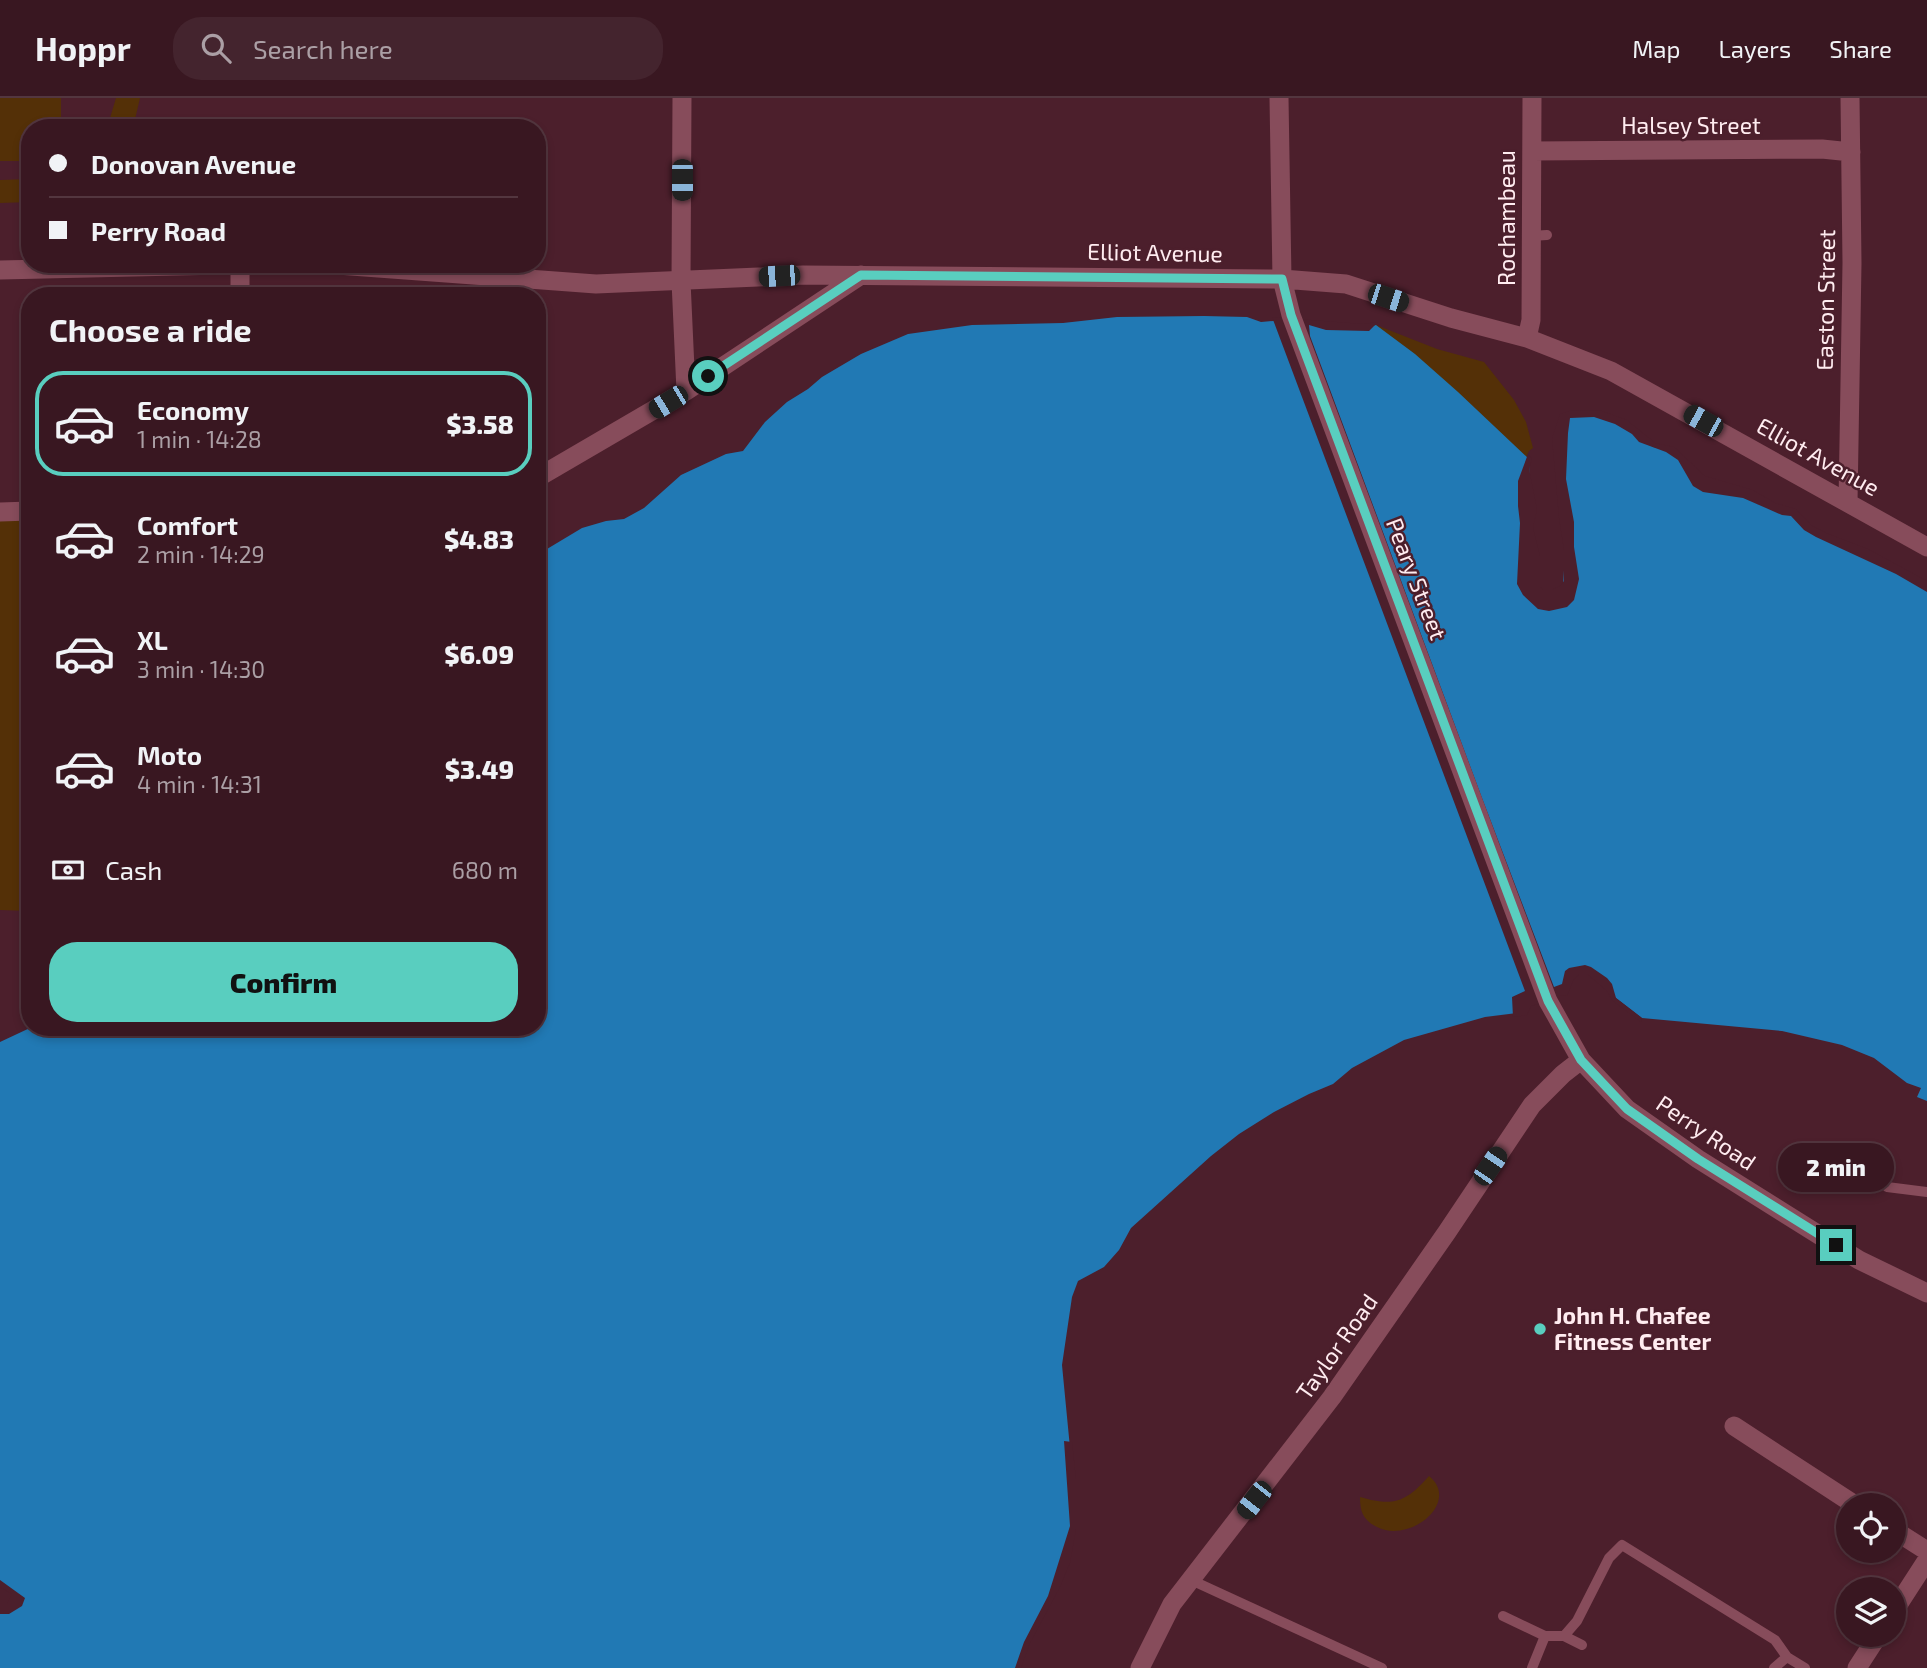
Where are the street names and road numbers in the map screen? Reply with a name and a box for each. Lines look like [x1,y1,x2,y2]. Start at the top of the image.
street label: Halsey Street [1621,111,1761,139]
street label: Rochambeau [1492,150,1520,286]
street label: Easton Street [1810,229,1840,371]
street label: Elliot Avenue [1087,237,1223,267]
street label: Elliot Avenue [1752,411,1885,501]
street label: Peary Street [1381,514,1453,644]
street label: Perry Road [1651,1089,1762,1176]
street label: Taylor Road [1290,1288,1383,1405]

